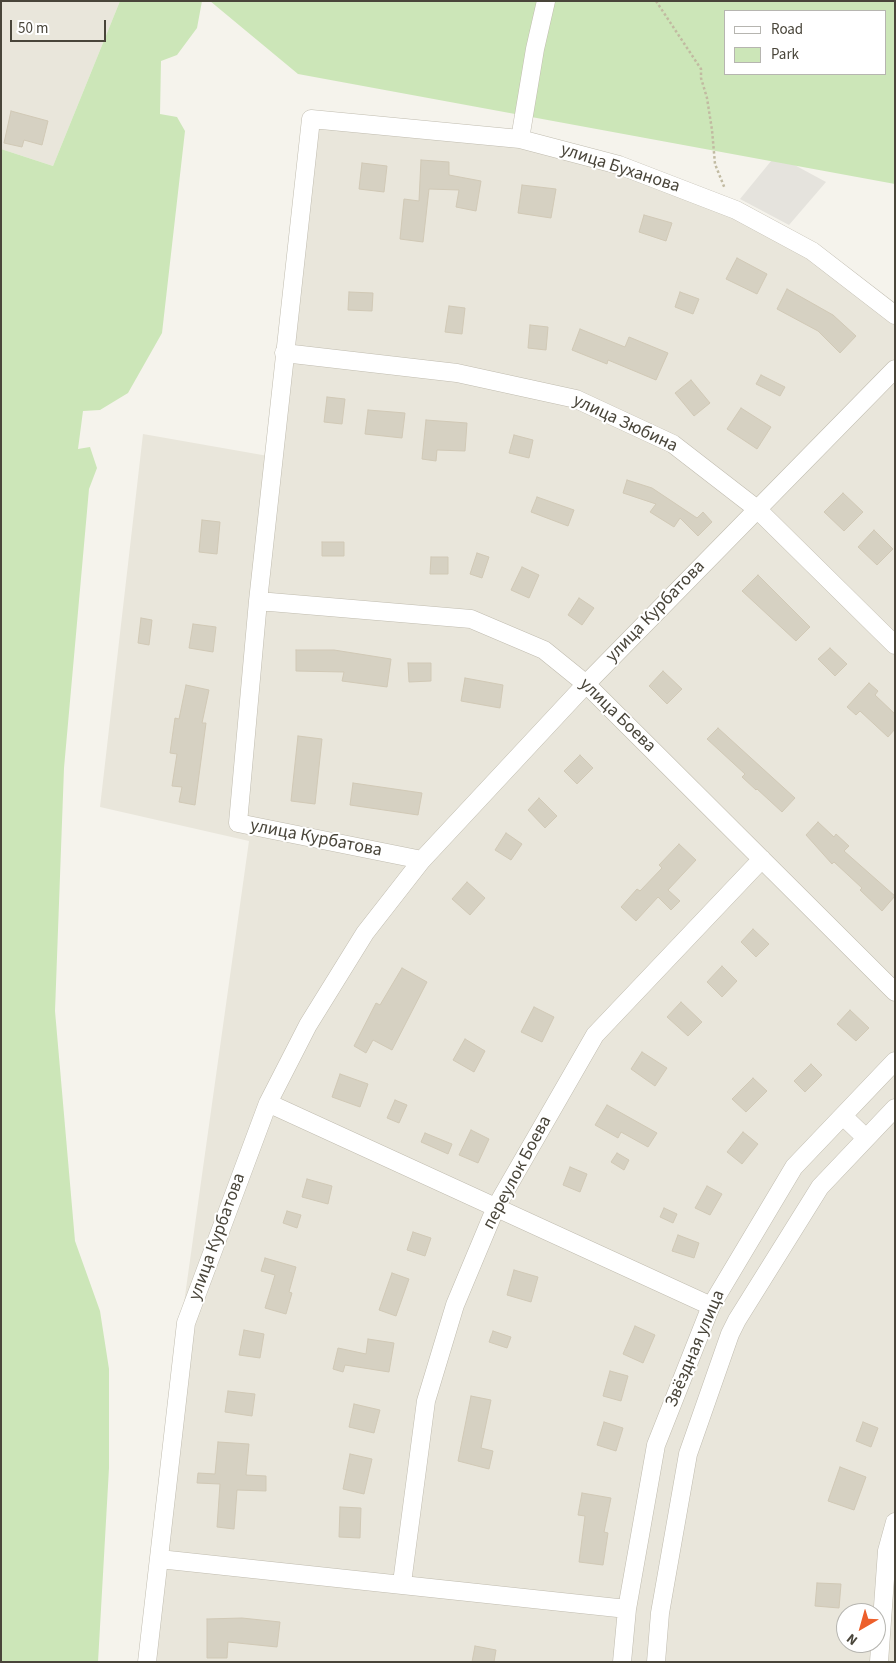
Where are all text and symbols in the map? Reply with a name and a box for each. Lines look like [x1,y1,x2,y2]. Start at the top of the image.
scale bar [12,10,109,42]
legend [724,10,886,75]
text: 50 m [18,18,48,39]
text: Road [771,19,803,40]
text: Park [771,44,799,65]
street label: улица Буханова [558,140,682,198]
street label: улица Зюбина [569,390,681,458]
street label: улица Курбатова [602,556,710,668]
street label: улица Боева [574,674,660,758]
street label: улица Курбатова [248,816,384,862]
street label: переулок Боева [479,1113,557,1233]
street label: улица Курбатова [185,1170,251,1304]
street label: Звёздная улица [662,1287,730,1411]
north arrow [836,1603,886,1653]
text: N [843,1628,862,1650]

